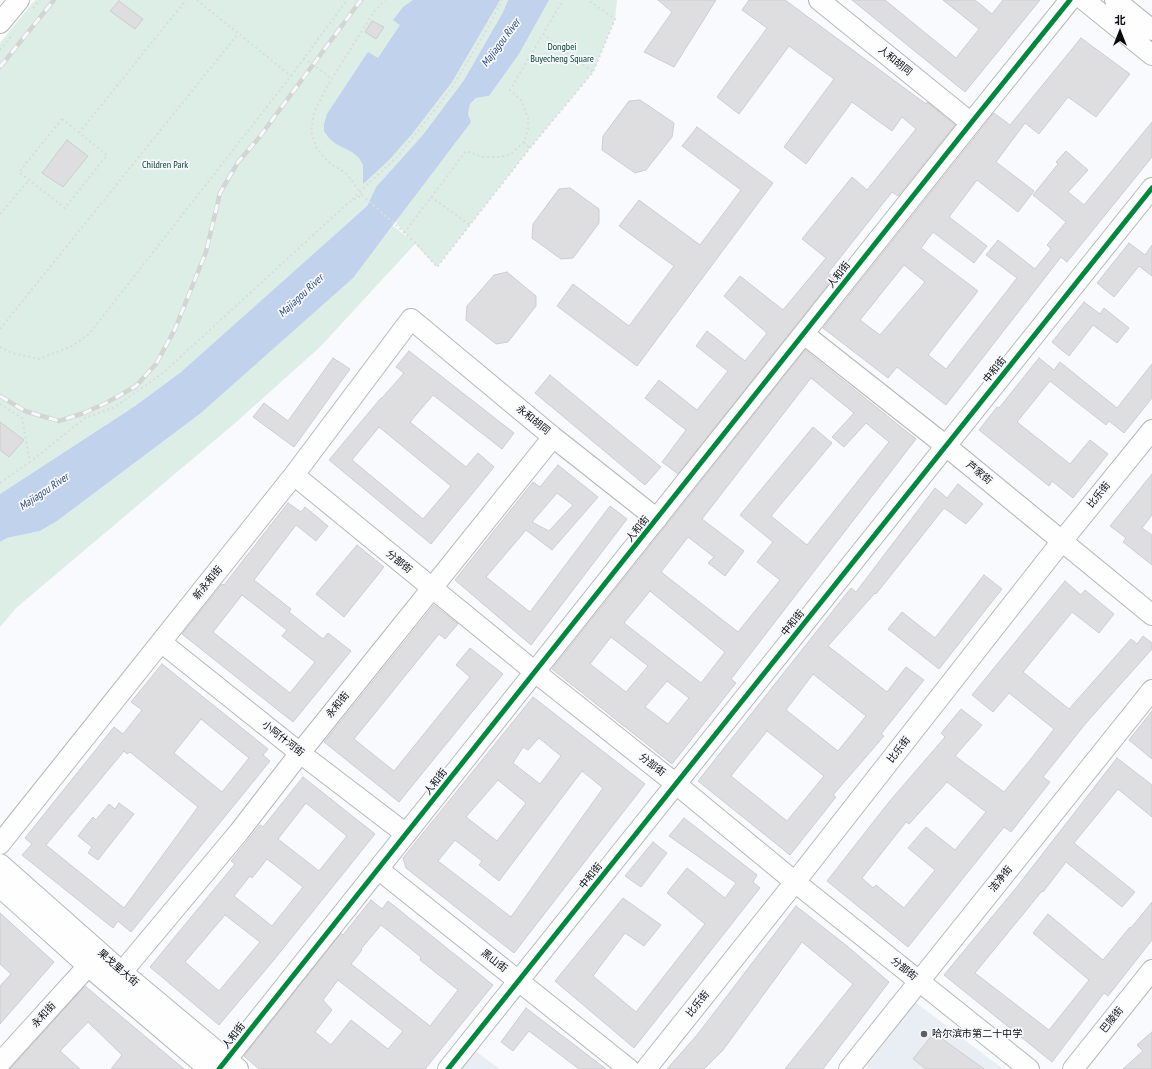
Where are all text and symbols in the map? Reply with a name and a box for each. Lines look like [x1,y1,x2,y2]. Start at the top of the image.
north arrow [1100,12,1140,52]
text: 北 [1115,13,1126,27]
water label: Majiagou River [479,16,523,70]
park label: Dongbei Buyecheng Square [530,41,594,64]
street label: 人和胡同 [876,44,914,78]
park label: Children Park [142,159,188,171]
street label: 人和街 [825,259,853,291]
water label: Majiagou River [276,272,326,320]
street label: 中和街 [981,355,1009,385]
street label: 永和胡同 [514,403,552,437]
street label: 芦家街 [964,459,994,487]
water label: Majiagou River [17,471,71,513]
street label: 比乐街 [1085,480,1113,510]
street label: 人和街 [624,514,652,544]
street label: 分部街 [384,548,414,576]
street label: 新永和街 [191,564,225,602]
street label: 中和街 [779,608,807,638]
street label: 永和街 [324,690,352,720]
street label: 小阿什河街 [260,719,306,759]
street label: 比乐街 [885,734,913,766]
street label: 分部街 [636,751,668,779]
street label: 人和街 [422,766,450,798]
street label: 中和街 [577,861,605,891]
street label: 洁净街 [987,864,1015,894]
street label: 果戈里大街 [95,947,141,989]
street label: 黑山街 [478,947,510,975]
street label: 分部街 [889,955,919,983]
street label: 比乐街 [684,989,712,1019]
street label: 永和街 [30,1000,58,1030]
street label: 巴陵街 [1098,1005,1126,1035]
street label: 人和街 [220,1020,248,1052]
place label: 哈尔滨市第二十中学 [932,1028,1022,1040]
marker: 哈尔滨市第二十中学 [919,1029,929,1039]

